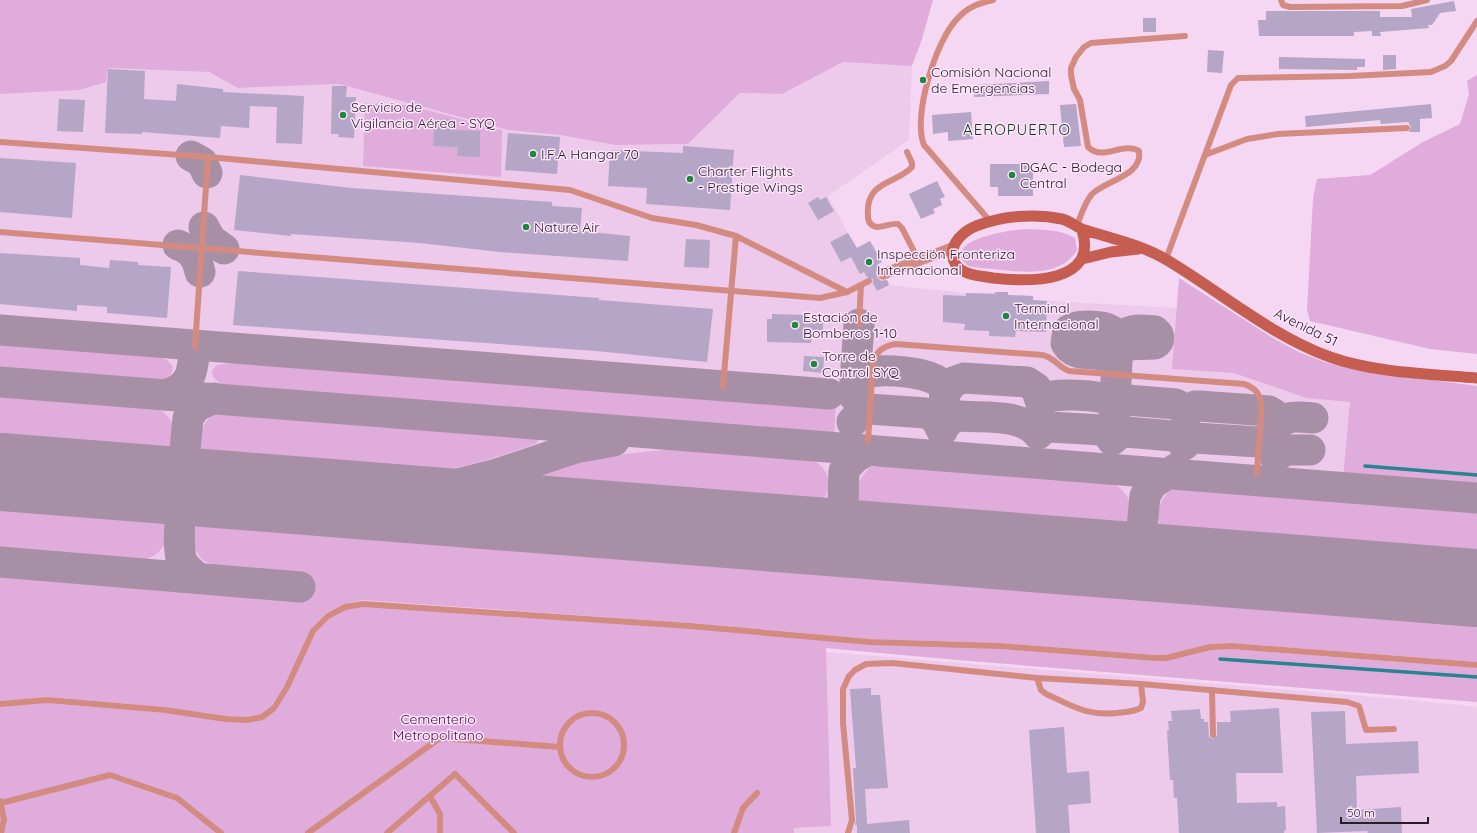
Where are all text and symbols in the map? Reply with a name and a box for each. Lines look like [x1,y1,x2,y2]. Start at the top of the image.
place label: Comisión Nacional de Emergencias [931,63,1051,97]
marker: Comisión Nacional de Emergencias [918,75,928,85]
place label: Servicio de Vigilancia Aérea - SYQ [351,98,496,132]
marker: Servicio de Vigilancia Aérea - SYQ [338,110,348,120]
district label: AEROPUERTO [963,120,1071,139]
place label: I.F.A Hangar 70 [541,145,639,163]
marker: I.F.A Hangar 70 [528,149,538,159]
place label: DGAC - Bodega Central [1020,158,1122,192]
place label: Charter Flights - Prestige Wings [698,162,803,196]
marker: DGAC - Bodega Central [1007,170,1017,180]
marker: Charter Flights - Prestige Wings [685,174,695,184]
place label: Nature Air [534,218,600,236]
marker: Nature Air [521,222,531,232]
place label: Inspección Fronteriza Internacional [877,245,1015,279]
marker: Inspección Fronteriza Internacional [864,257,874,267]
place label: Terminal Internacional [1014,299,1099,333]
street label: Avenida 51 [1271,304,1341,350]
place label: Estación de Bomberos 1-10 [803,308,897,342]
marker: Terminal Internacional [1001,311,1011,321]
marker: Estación de Bomberos 1-10 [790,320,800,330]
place label: Torre de Control SYQ [822,347,900,381]
marker: Torre de Control SYQ [809,359,819,369]
park label: Cementerio Metropolitano [393,710,483,744]
scale bar [1341,799,1428,825]
text: 50 m [1347,805,1375,820]

